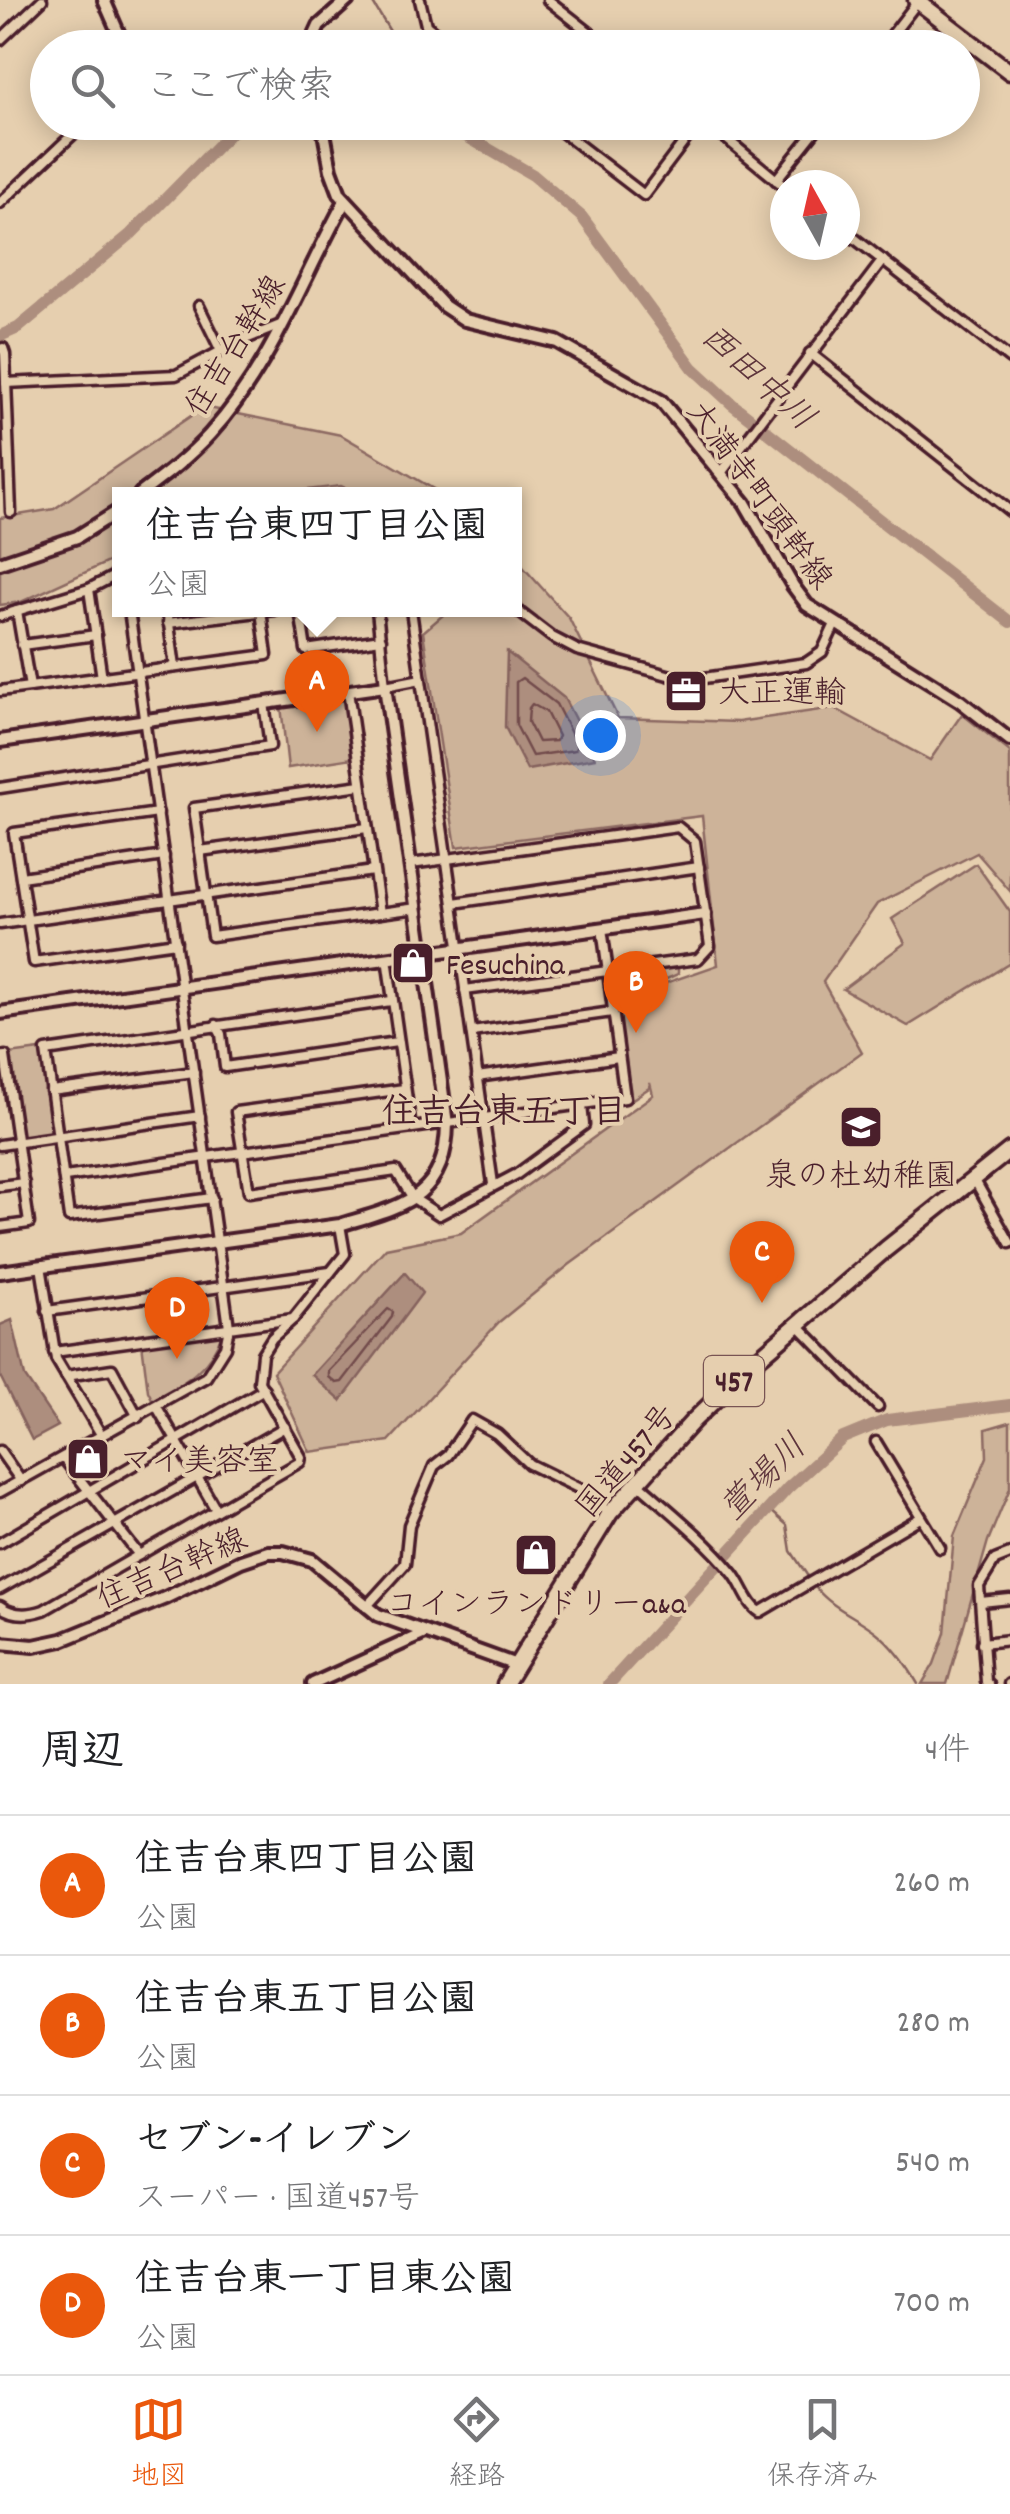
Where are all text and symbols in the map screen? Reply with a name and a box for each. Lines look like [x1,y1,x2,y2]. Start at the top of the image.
search box [30,30,980,140]
icon: search [65,58,120,113]
text: ここで検索 [145,62,335,117]
north arrow [770,170,860,260]
street label: 住吉台幹線 [176,268,300,428]
water label: 西田中川 [687,314,824,445]
street label: 大満寺町頭幹線 [673,393,841,601]
popup [112,487,522,617]
text: 住吉台東四丁目公園 [146,502,488,557]
text: 公園 [146,565,210,611]
pin: A [284,650,350,732]
office icon: 大正運輸 [663,668,709,714]
place label: 大正運輸 [718,673,846,719]
your location [575,710,626,761]
shop icon: Fesuchina [390,940,436,986]
place label: Fesuchina [446,945,566,991]
pin: B [604,950,668,1033]
district label: 住吉台東五丁目 [381,1090,627,1140]
school or university icon: 泉の杜幼稚園 [838,1104,884,1150]
place label: 泉の杜幼稚園 [765,1156,957,1202]
pin: C [730,1220,794,1303]
pin: D [144,1276,210,1359]
road number: 457 [704,1356,764,1406]
street label: 国道457号 [567,1396,690,1530]
water label: 萱場川 [711,1425,820,1534]
shop icon: マイ美容室 [65,1436,111,1482]
place label: マイ美容室 [120,1441,279,1487]
street label: 住吉台幹線 [90,1519,256,1624]
shop icon: コインランドリーa&a [513,1532,559,1578]
place label: コインランドリーa&a [386,1584,687,1630]
text: 周辺 [40,1725,124,1785]
text: 4件 [925,1730,970,1776]
text: 住吉台東四丁目公園 [135,1835,477,1890]
text: A [64,1862,81,1908]
text: 260 m [894,1862,970,1908]
text: 公園 [135,1898,199,1944]
text: 住吉台東五丁目公園 [135,1975,477,2030]
text: B [65,2002,80,2048]
text: 280 m [896,2002,970,2048]
text: 公園 [135,2038,199,2084]
text: セブン-イレブン [135,2115,414,2170]
text: C [65,2142,80,2188]
text: 540 m [895,2142,970,2188]
text: スーパー · 国道457号 [135,2178,420,2224]
text: 住吉台東一丁目東公園 [135,2255,515,2310]
text: D [64,2282,81,2328]
text: 700 m [894,2282,970,2328]
text: 公園 [135,2318,199,2364]
tab: 地図 [131,2392,187,2499]
tab: 経路 [449,2392,505,2499]
tab: 保存済み [767,2392,879,2499]

